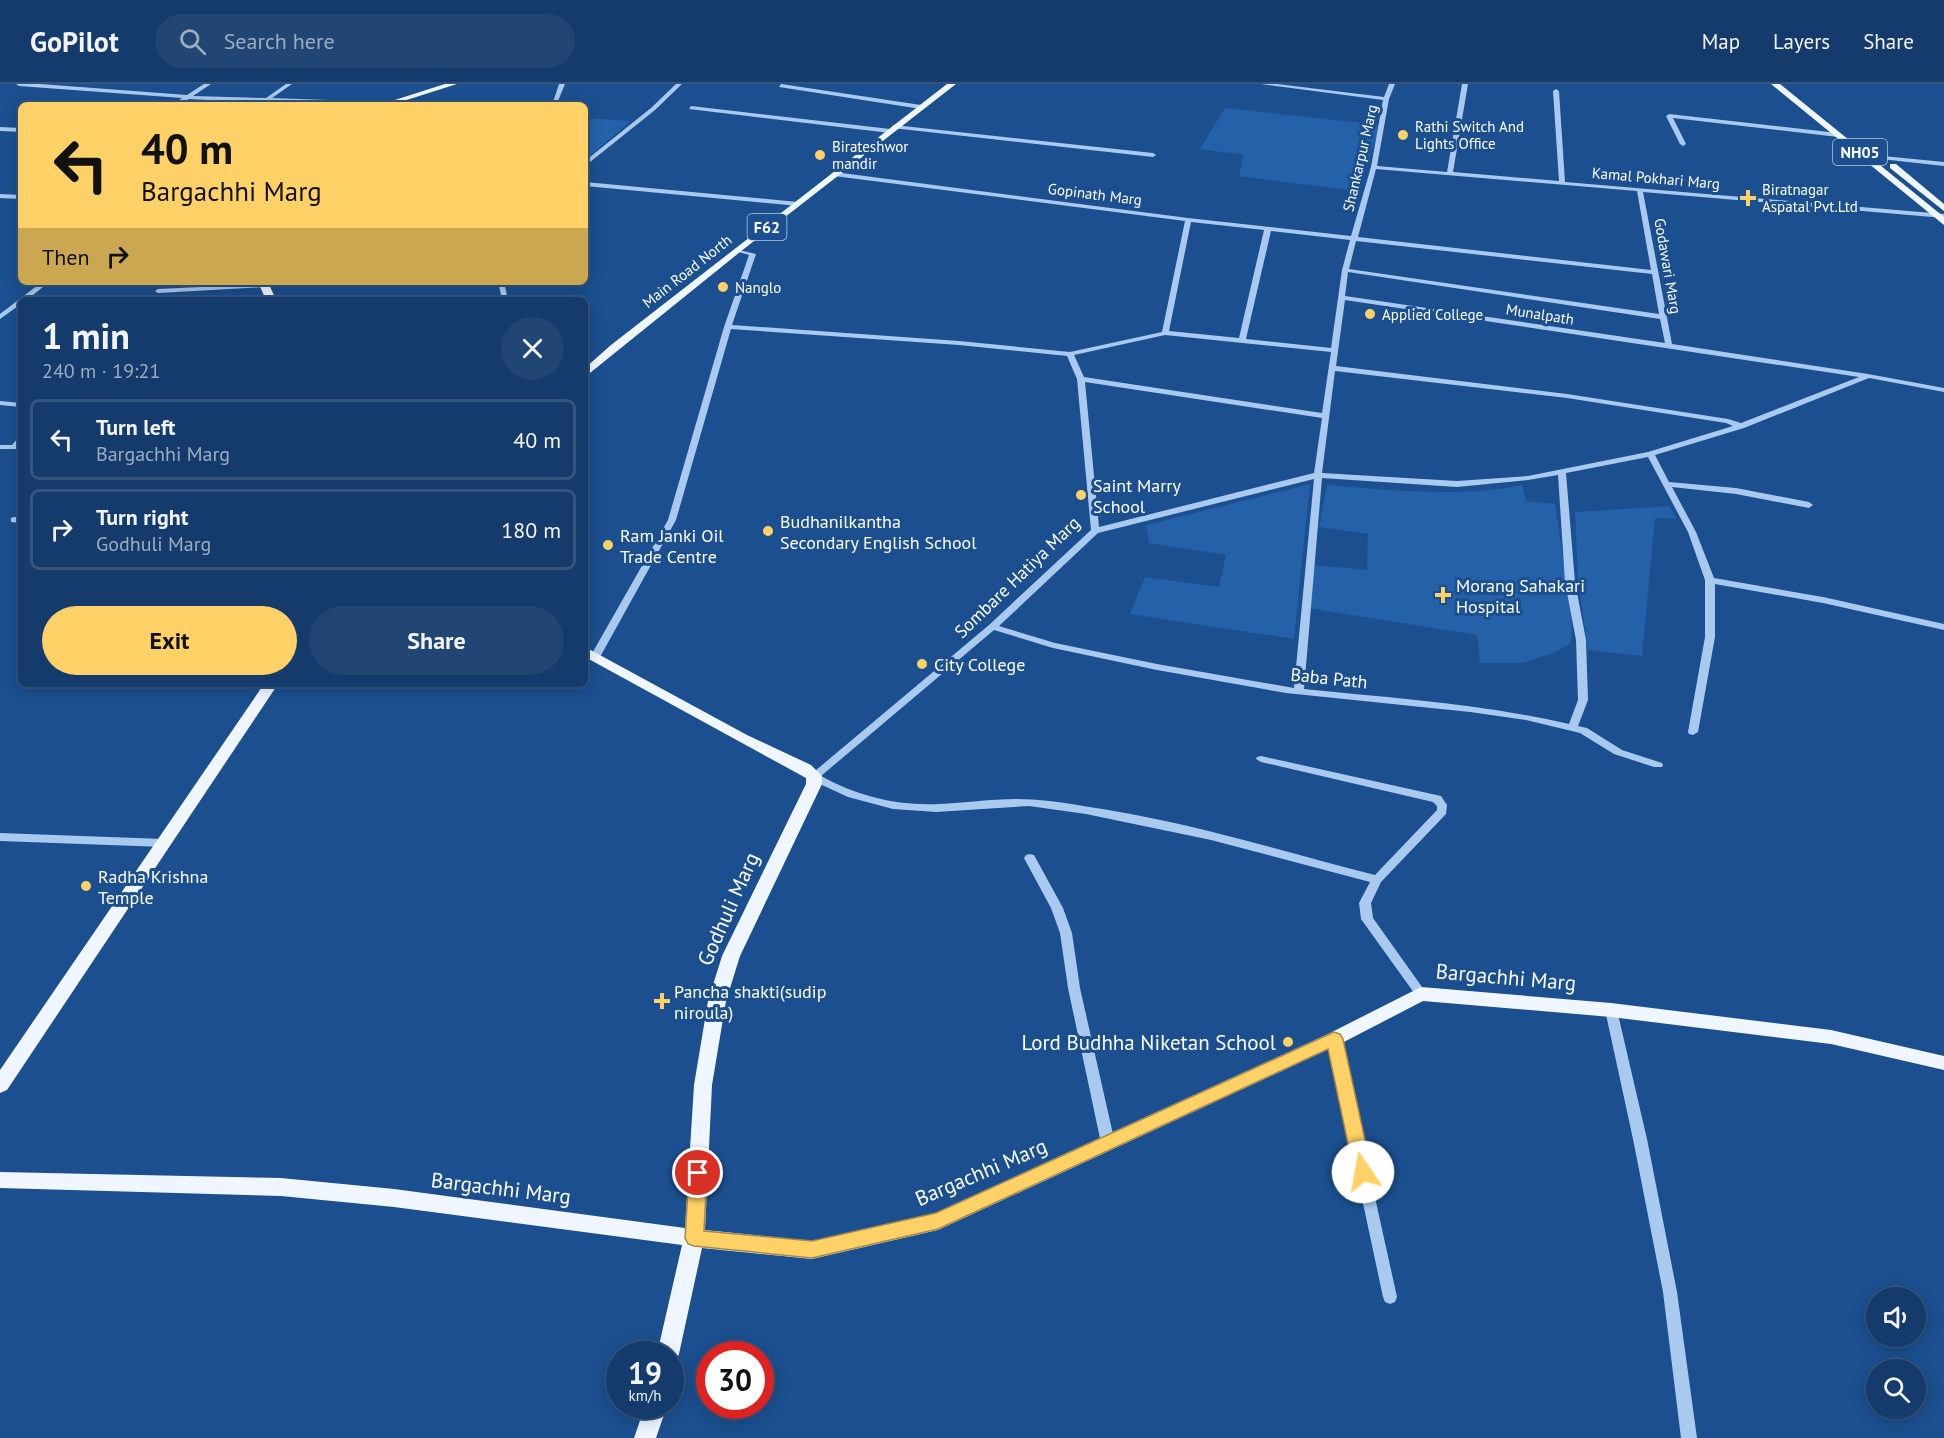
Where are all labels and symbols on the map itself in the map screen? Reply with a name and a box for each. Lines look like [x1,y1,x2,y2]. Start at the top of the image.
street label: Shankarpur Marg [1338,103,1382,213]
place label: Rathi Switch And Lights Office [1415,117,1524,153]
marker: Rathi Switch And Lights Office [1396,128,1410,142]
place label: Birateshwor mandir [832,137,908,173]
road number: NH05 [1833,139,1887,165]
marker: Birateshwor mandir [813,148,827,162]
street label: Kamal Pokhari Marg [1591,163,1721,193]
street label: Gopinath Marg [1047,179,1143,209]
place label: Biratnagar Aspatal Pvt.Ltd [1762,180,1858,216]
marker: Biratnagar Aspatal Pvt.Ltd [1739,189,1757,207]
road number: F62 [748,214,786,240]
street label: Godawari Marg [1650,217,1686,315]
street label: Main Road North [638,230,736,312]
place label: Nanglo [735,278,781,297]
marker: Nanglo [716,280,730,294]
street label: Munalpath [1505,299,1575,329]
place label: Applied College [1382,305,1483,324]
marker: Applied College [1363,307,1377,321]
place label: Saint Marry School [1093,474,1181,518]
marker: Saint Marry School [1074,488,1088,502]
place label: Budhanilkantha Secondary English School [780,510,977,554]
street label: Sombare Hatiya Marg [949,511,1085,643]
place label: Ram Janki Oil Trade Centre [620,524,724,568]
marker: Budhanilkantha Secondary English School [761,524,775,538]
marker: Ram Janki Oil Trade Centre [601,538,615,552]
place label: Morang Sahakari Hospital [1456,574,1585,618]
marker: Morang Sahakari Hospital [1434,586,1452,604]
place label: City College [934,653,1025,676]
marker: City College [915,657,929,671]
street label: Baba Path [1289,663,1369,693]
street label: Godhuli Marg [691,848,765,970]
place label: Radha Krishna Temple [98,865,208,909]
marker: Radha Krishna Temple [79,879,93,893]
street label: Bargachhi Marg [1435,957,1577,997]
place label: Pancha shakti(sudip niroula) [674,980,826,1024]
marker: Pancha shakti(sudip niroula) [655,994,669,1008]
place label: Lord Budhha Niketan School [1022,1029,1276,1056]
marker: Lord Budhha Niketan School [1281,1035,1295,1049]
street label: Bargachhi Marg [911,1132,1051,1212]
position arrow [1331,1140,1395,1204]
pin [672,1147,723,1198]
street label: Bargachhi Marg [430,1166,572,1210]
speed limit sign: 30 [696,1341,774,1419]

